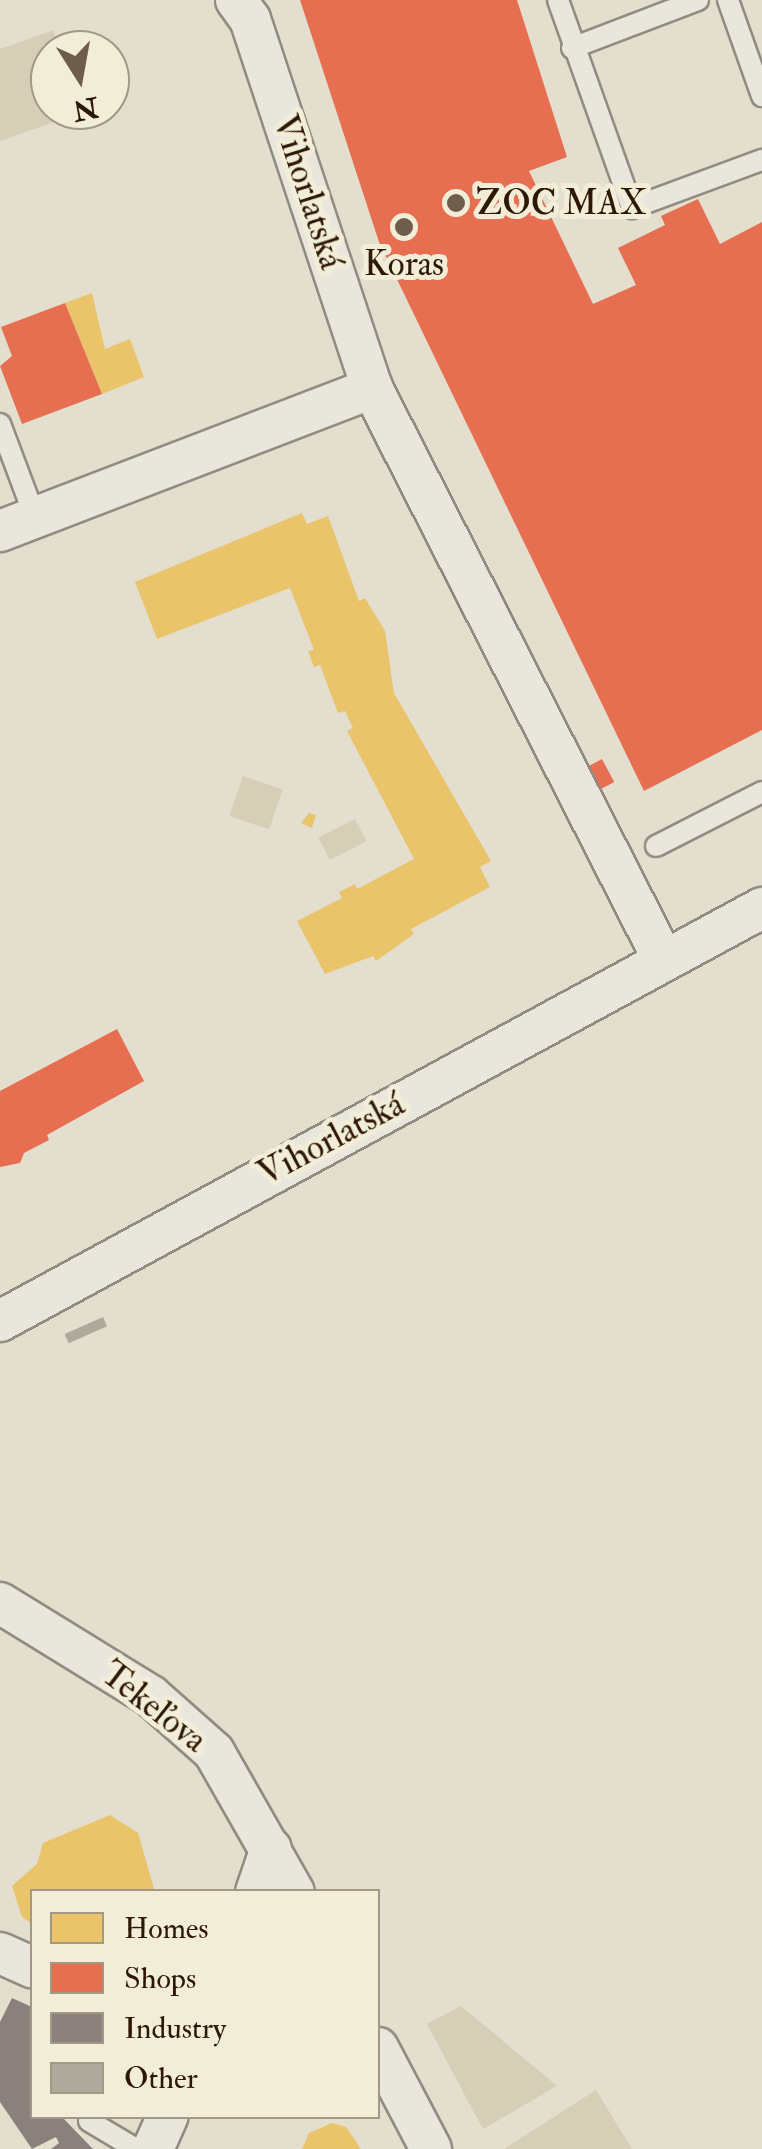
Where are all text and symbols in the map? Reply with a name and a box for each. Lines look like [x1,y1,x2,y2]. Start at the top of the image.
north arrow [30,30,130,130]
text: N [70,88,101,128]
street label: Vihorlatská [263,110,353,274]
place label: ZOC MAX [476,182,647,224]
marker: ZOC MAX [445,192,467,214]
marker: Koras [393,216,415,238]
place label: Koras [364,243,444,285]
street label: Vihorlatská [251,1083,411,1195]
street label: Tekeľova [93,1653,215,1761]
legend [30,1889,380,2119]
text: Homes [124,1910,209,1947]
text: Shops [124,1960,196,1997]
text: Industry [124,2010,226,2047]
text: Other [124,2060,198,2097]

